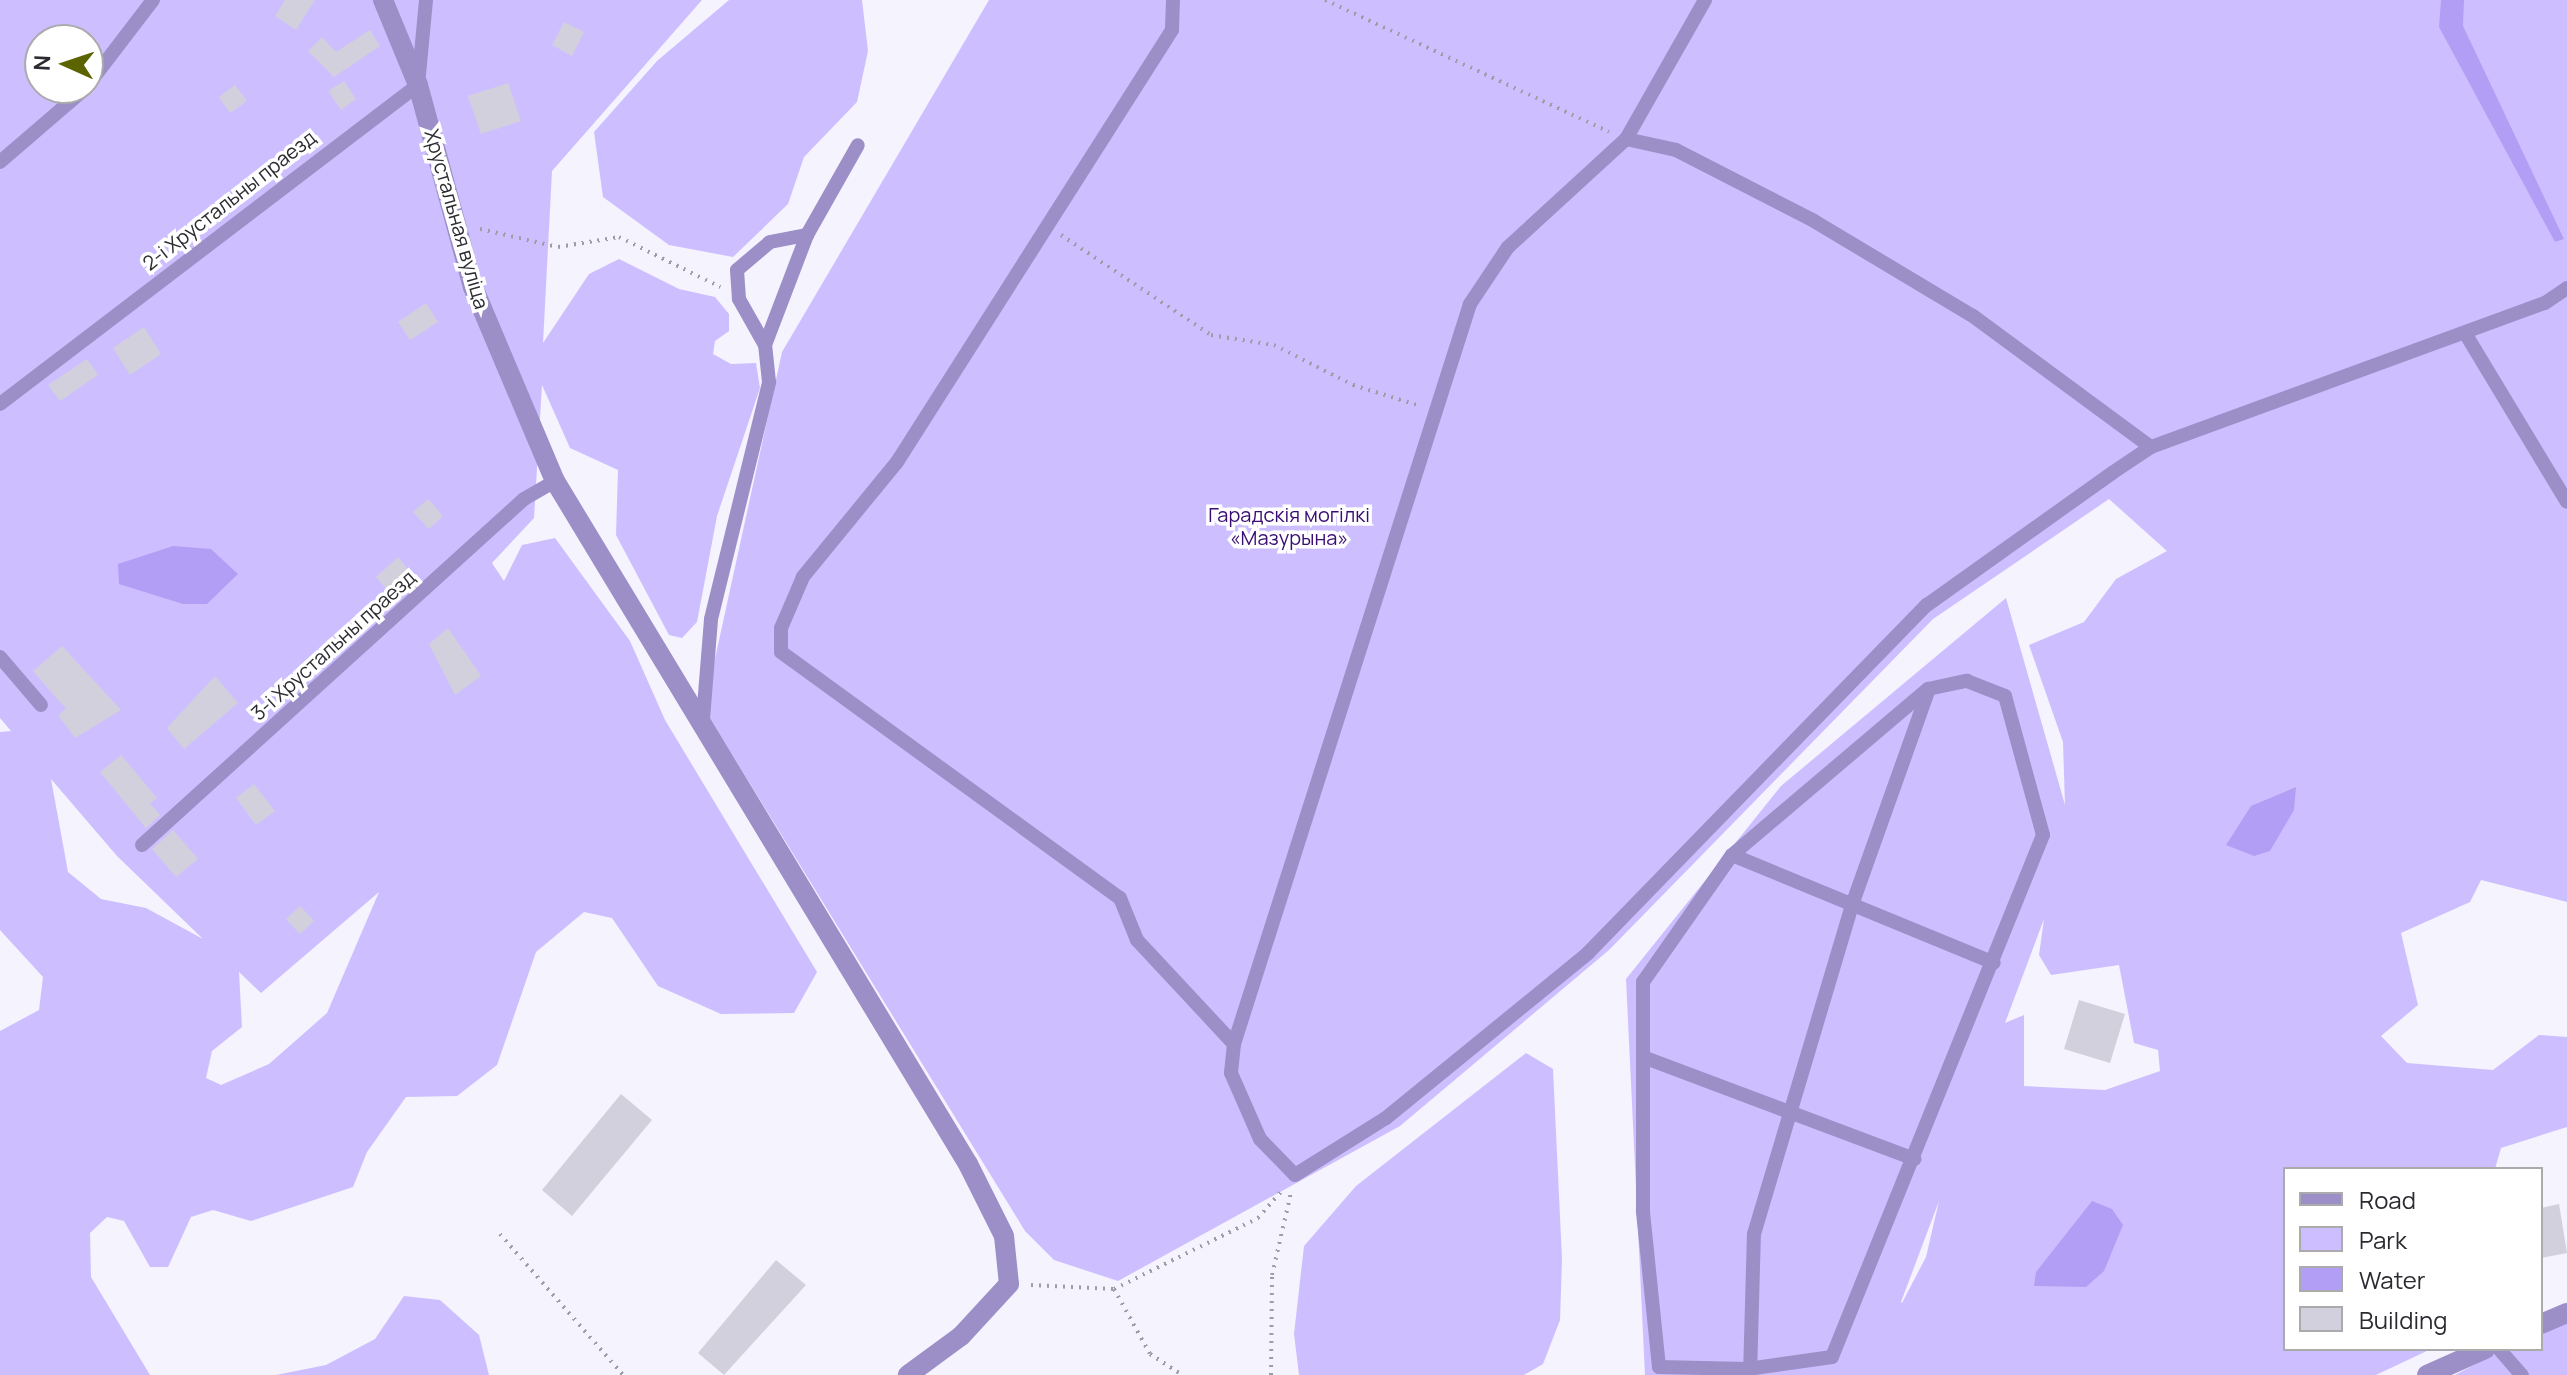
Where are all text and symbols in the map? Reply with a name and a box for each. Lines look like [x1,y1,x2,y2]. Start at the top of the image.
north arrow [24,24,104,104]
text: N [27,54,57,72]
street label: 2-і Хрустальны праезд [138,125,320,275]
street label: Хрустальная вуліца [420,126,494,312]
park label: Гарадскія могілкі «Мазурына» [1208,503,1370,550]
street label: 3-і Хрустальны праезд [246,565,420,725]
legend [2283,1167,2543,1351]
text: Road [2359,1183,2416,1216]
text: Park [2359,1223,2407,1256]
text: Water [2359,1263,2426,1296]
text: Building [2359,1303,2447,1336]

